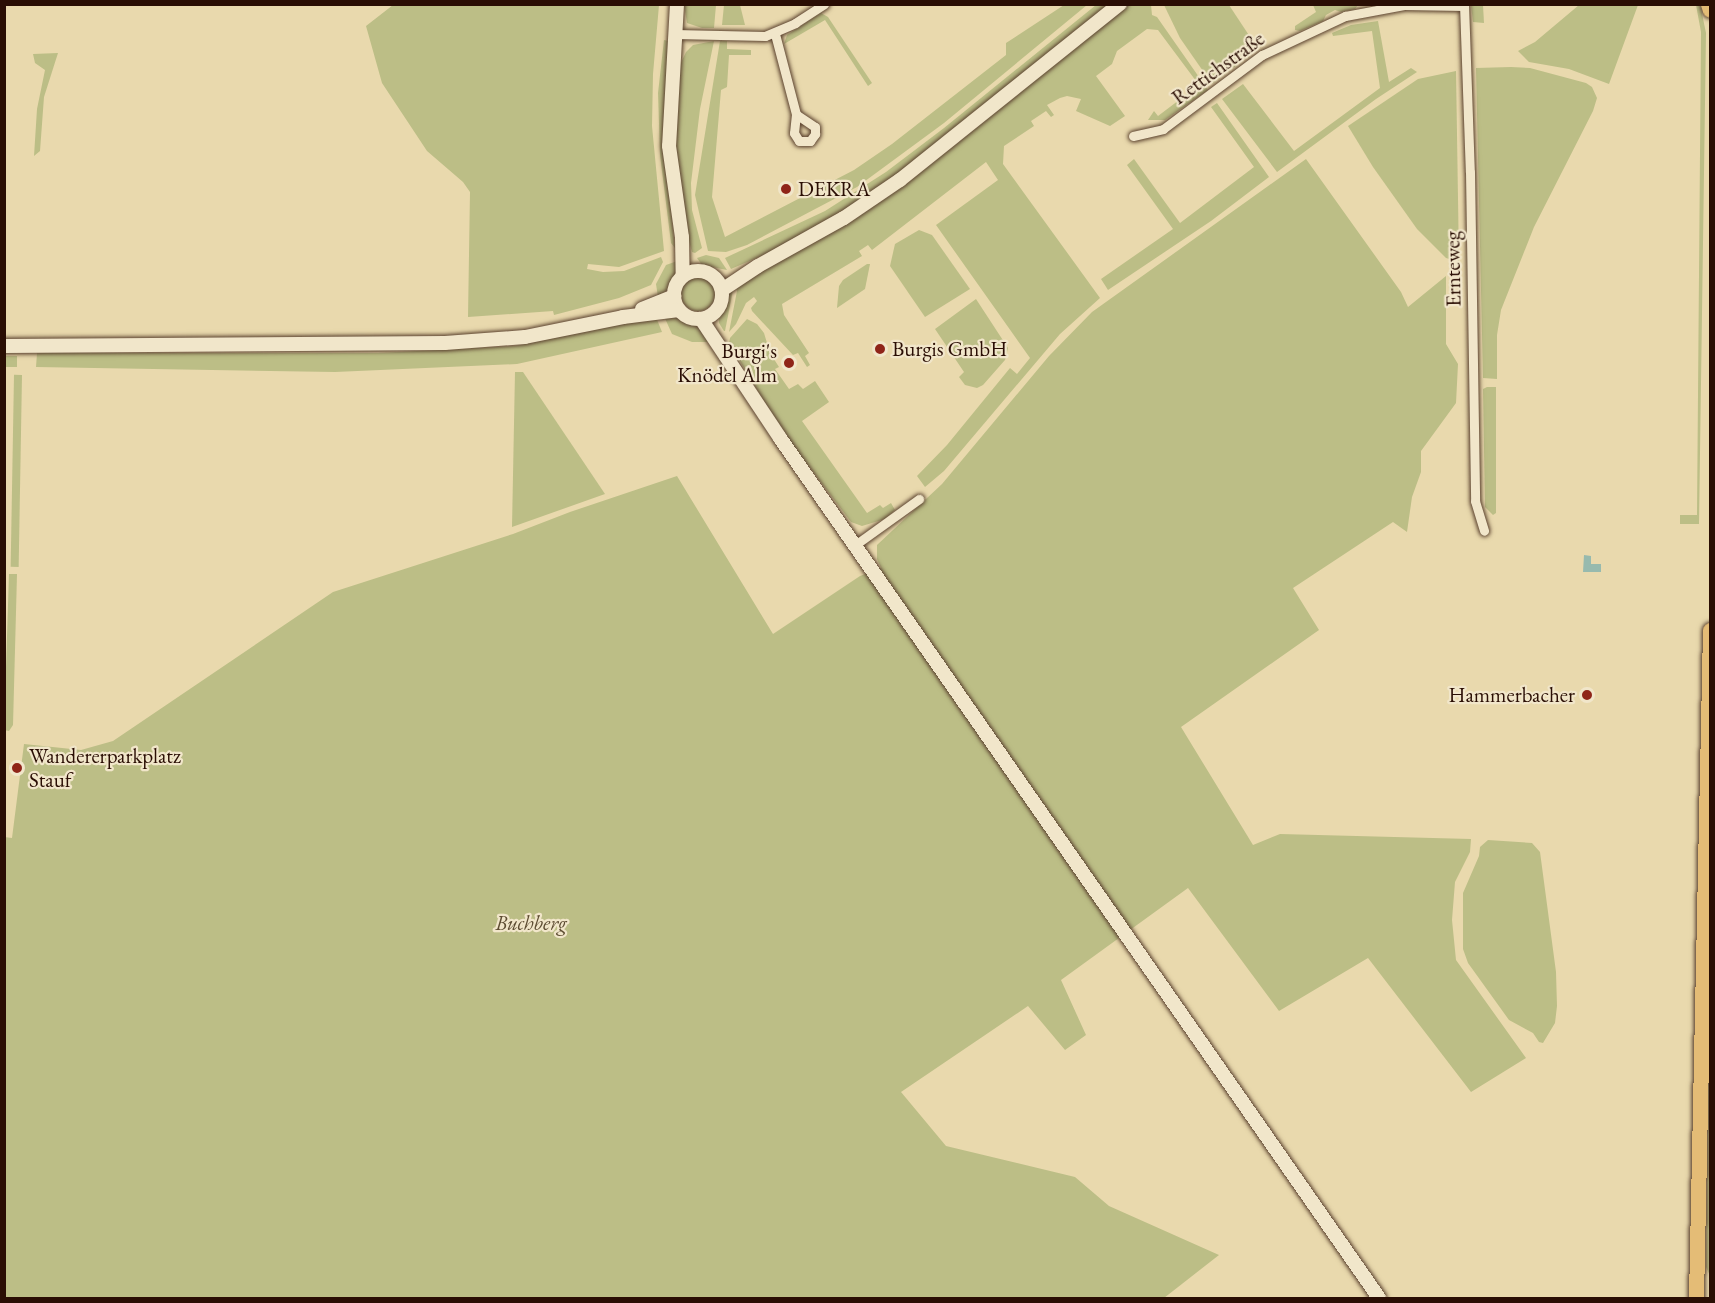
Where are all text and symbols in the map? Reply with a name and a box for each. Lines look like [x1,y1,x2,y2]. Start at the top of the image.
street label: Rettichstraße [1167,26,1269,110]
place label: DEKRA [798,176,870,202]
marker: DEKRA [779,182,793,196]
street label: Ernteweg [1440,231,1466,307]
place label: Burgis GmbH [892,336,1007,362]
place label: Burgi's Knödel Alm [677,338,777,388]
marker: Burgis GmbH [873,342,887,356]
marker: Burgi's Knödel Alm [782,356,796,370]
place label: Hammerbacher [1448,682,1575,708]
marker: Hammerbacher [1580,688,1594,702]
place label: Wandererparkplatz Stauf [29,743,181,793]
marker: Wandererparkplatz Stauf [10,761,24,775]
park label: Buchberg [495,910,567,936]

